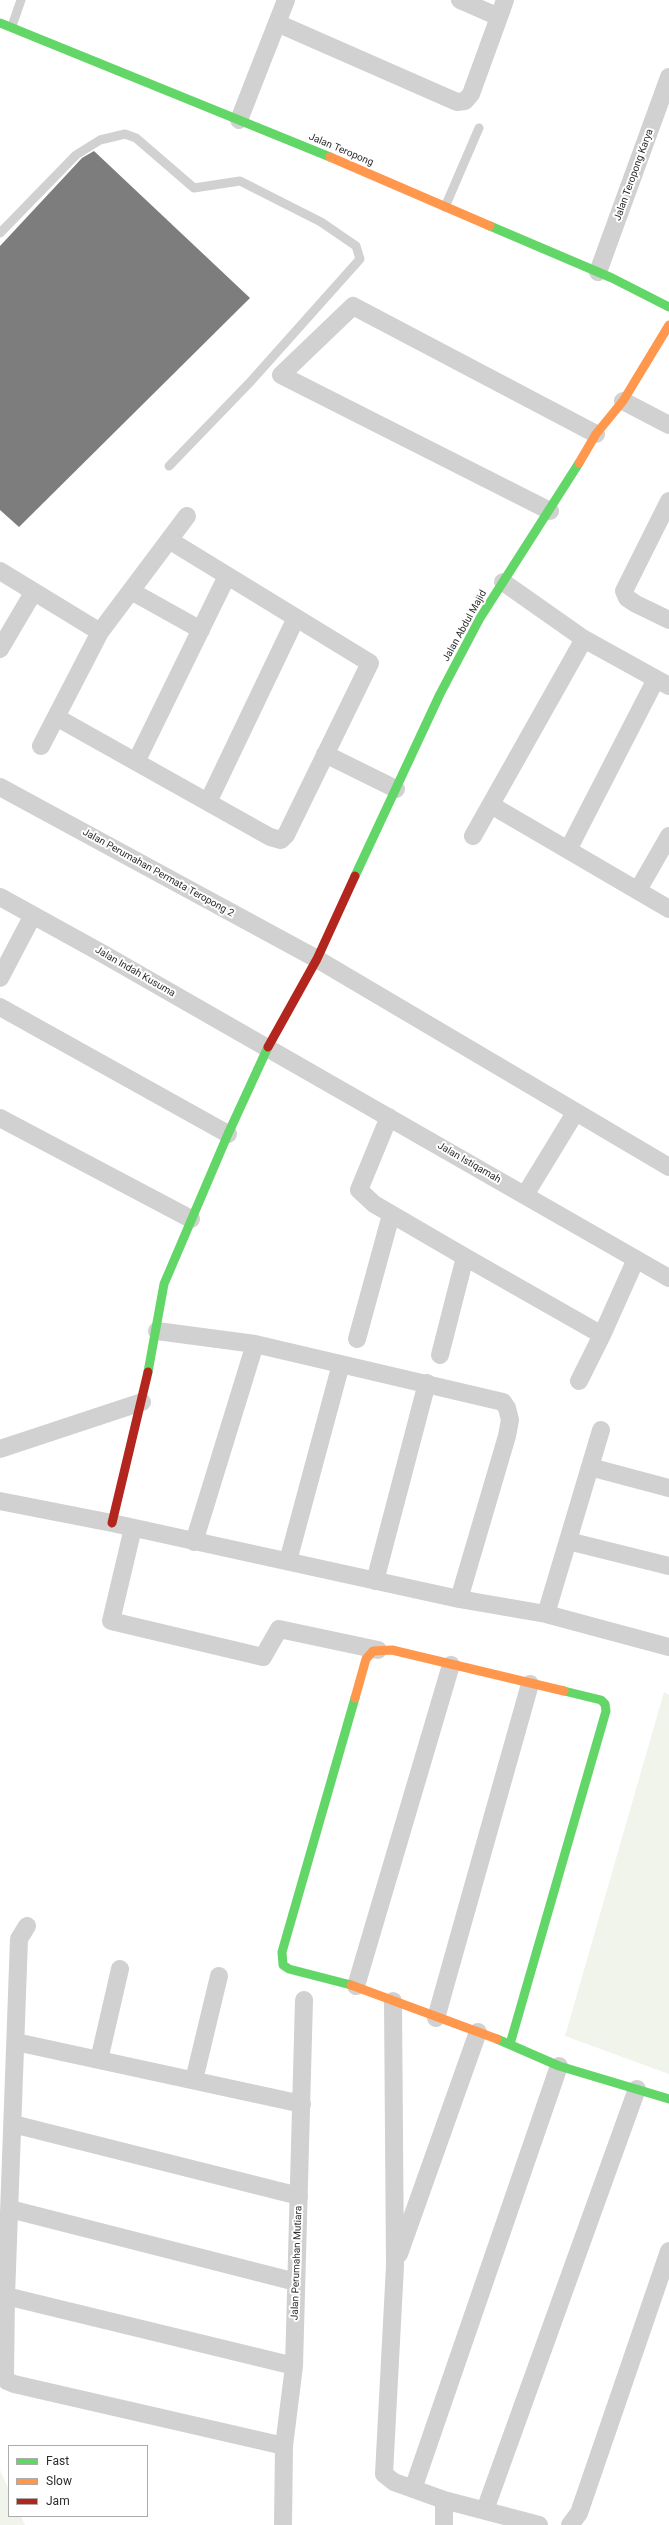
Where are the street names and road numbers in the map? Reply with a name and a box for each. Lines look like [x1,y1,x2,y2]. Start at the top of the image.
street label: Jalan Teropong Karya [612,127,656,223]
street label: Jalan Teropong [307,131,375,169]
street label: Jalan Abdul Majid [440,588,490,664]
street label: Jalan Perumahan Permata Teropong 2 [80,826,236,920]
street label: Jalan Indah Kusuma [93,944,177,1000]
street label: Jalan Istiqamah [435,1140,503,1186]
street label: Jalan Perumahan Mutiara [289,2206,305,2320]

